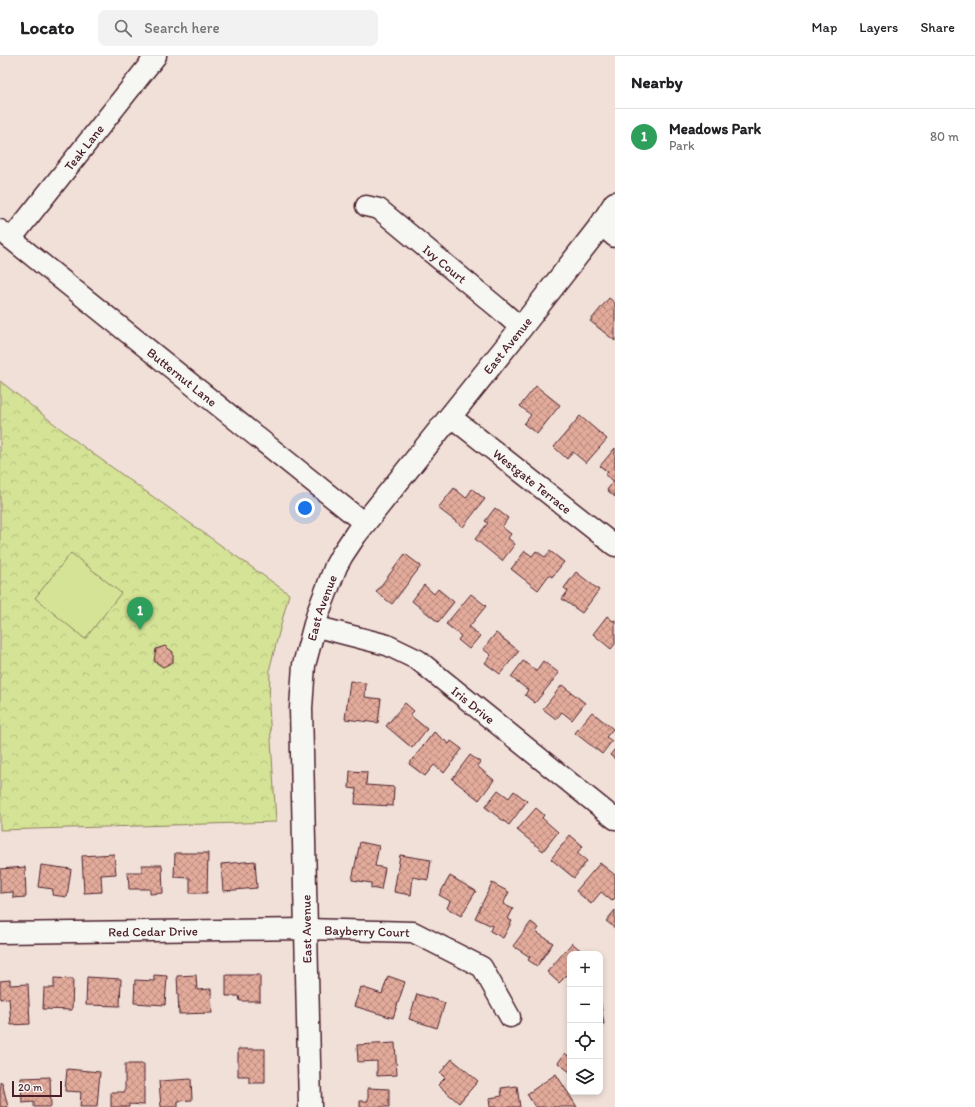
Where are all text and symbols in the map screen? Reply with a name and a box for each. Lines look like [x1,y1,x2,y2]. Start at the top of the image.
search box [98,10,378,46]
text: Locato [20,16,74,39]
icon: search [112,17,134,39]
text: Search here [144,19,220,37]
text: Map [812,19,837,36]
text: Layers [859,19,898,36]
text: Share [920,19,955,36]
text: Nearby [631,72,683,92]
text: Meadows Park [669,120,761,138]
street label: Teak Lane [61,121,107,174]
text: 1 [641,129,647,144]
text: 80 m [930,129,959,144]
text: Park [669,138,695,153]
street label: Ivy Court [420,242,470,287]
street label: East Avenue [480,314,535,377]
street label: Butternut Lane [144,345,220,410]
street label: Westgate Terrace [490,446,574,517]
your location [295,498,315,518]
street label: East Avenue [304,573,340,643]
pin: 1 [127,597,153,630]
street label: Iris Drive [448,683,498,727]
street label: East Avenue [298,894,315,964]
street label: Red Cedar Drive [108,923,198,940]
street label: Bayberry Court [324,923,410,940]
map controls [567,951,603,1095]
button: + [567,951,603,987]
button: − [567,987,603,1023]
button: locate [567,1023,603,1059]
button: layers [567,1059,603,1095]
scale bar [12,1079,62,1098]
text: 20 m [18,1081,42,1094]

